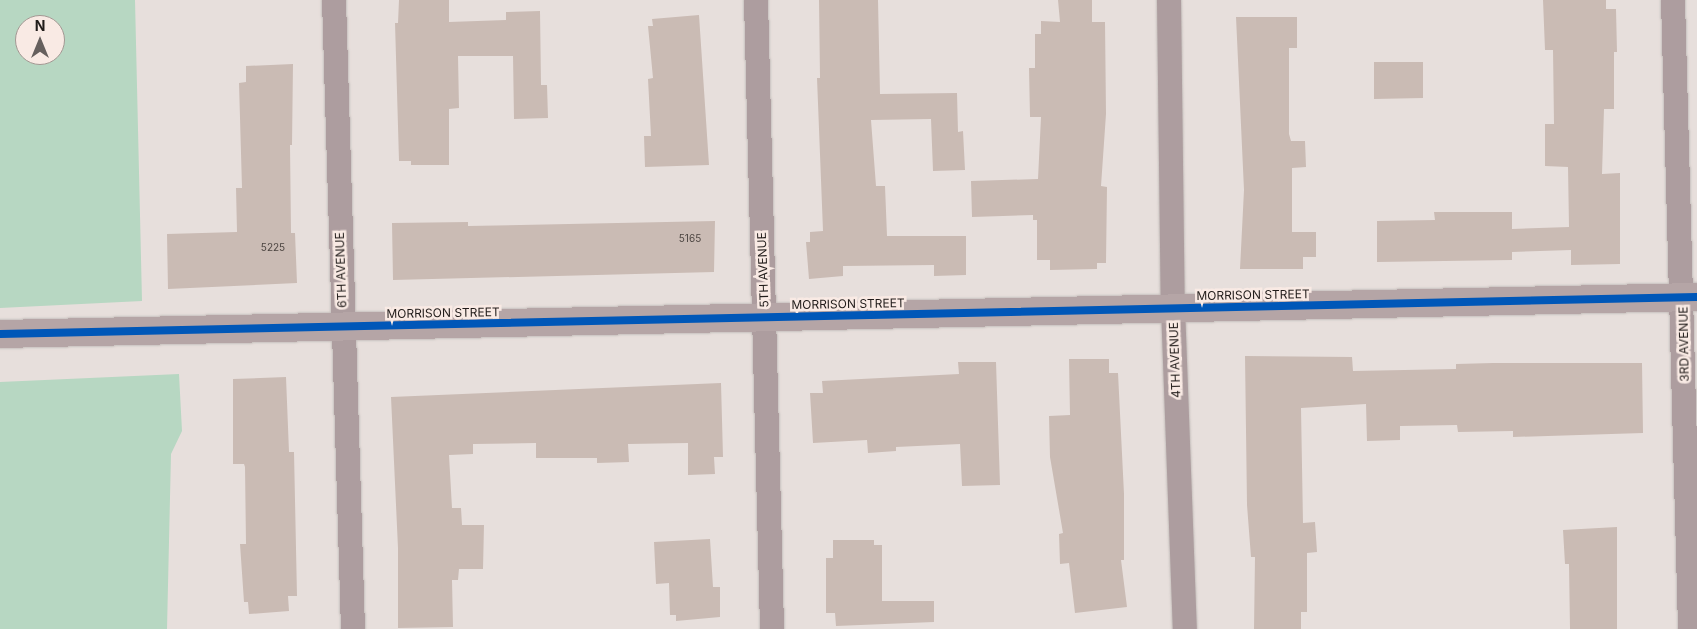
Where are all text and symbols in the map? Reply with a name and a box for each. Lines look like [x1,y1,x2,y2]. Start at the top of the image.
north arrow [15,15,65,65]
text: N [35,17,45,34]
street label: 6TH AVENUE [332,232,350,308]
street label: 5TH AVENUE [754,232,772,308]
house number: 5165 [679,233,701,245]
house number: 5225 [261,242,285,254]
street label: MORRISON STREET [1196,287,1310,303]
street label: MORRISON STREET [791,296,905,312]
street label: MORRISON STREET [386,305,500,321]
street label: 3RD AVENUE [1676,306,1692,382]
street label: 4TH AVENUE [1166,322,1184,398]

